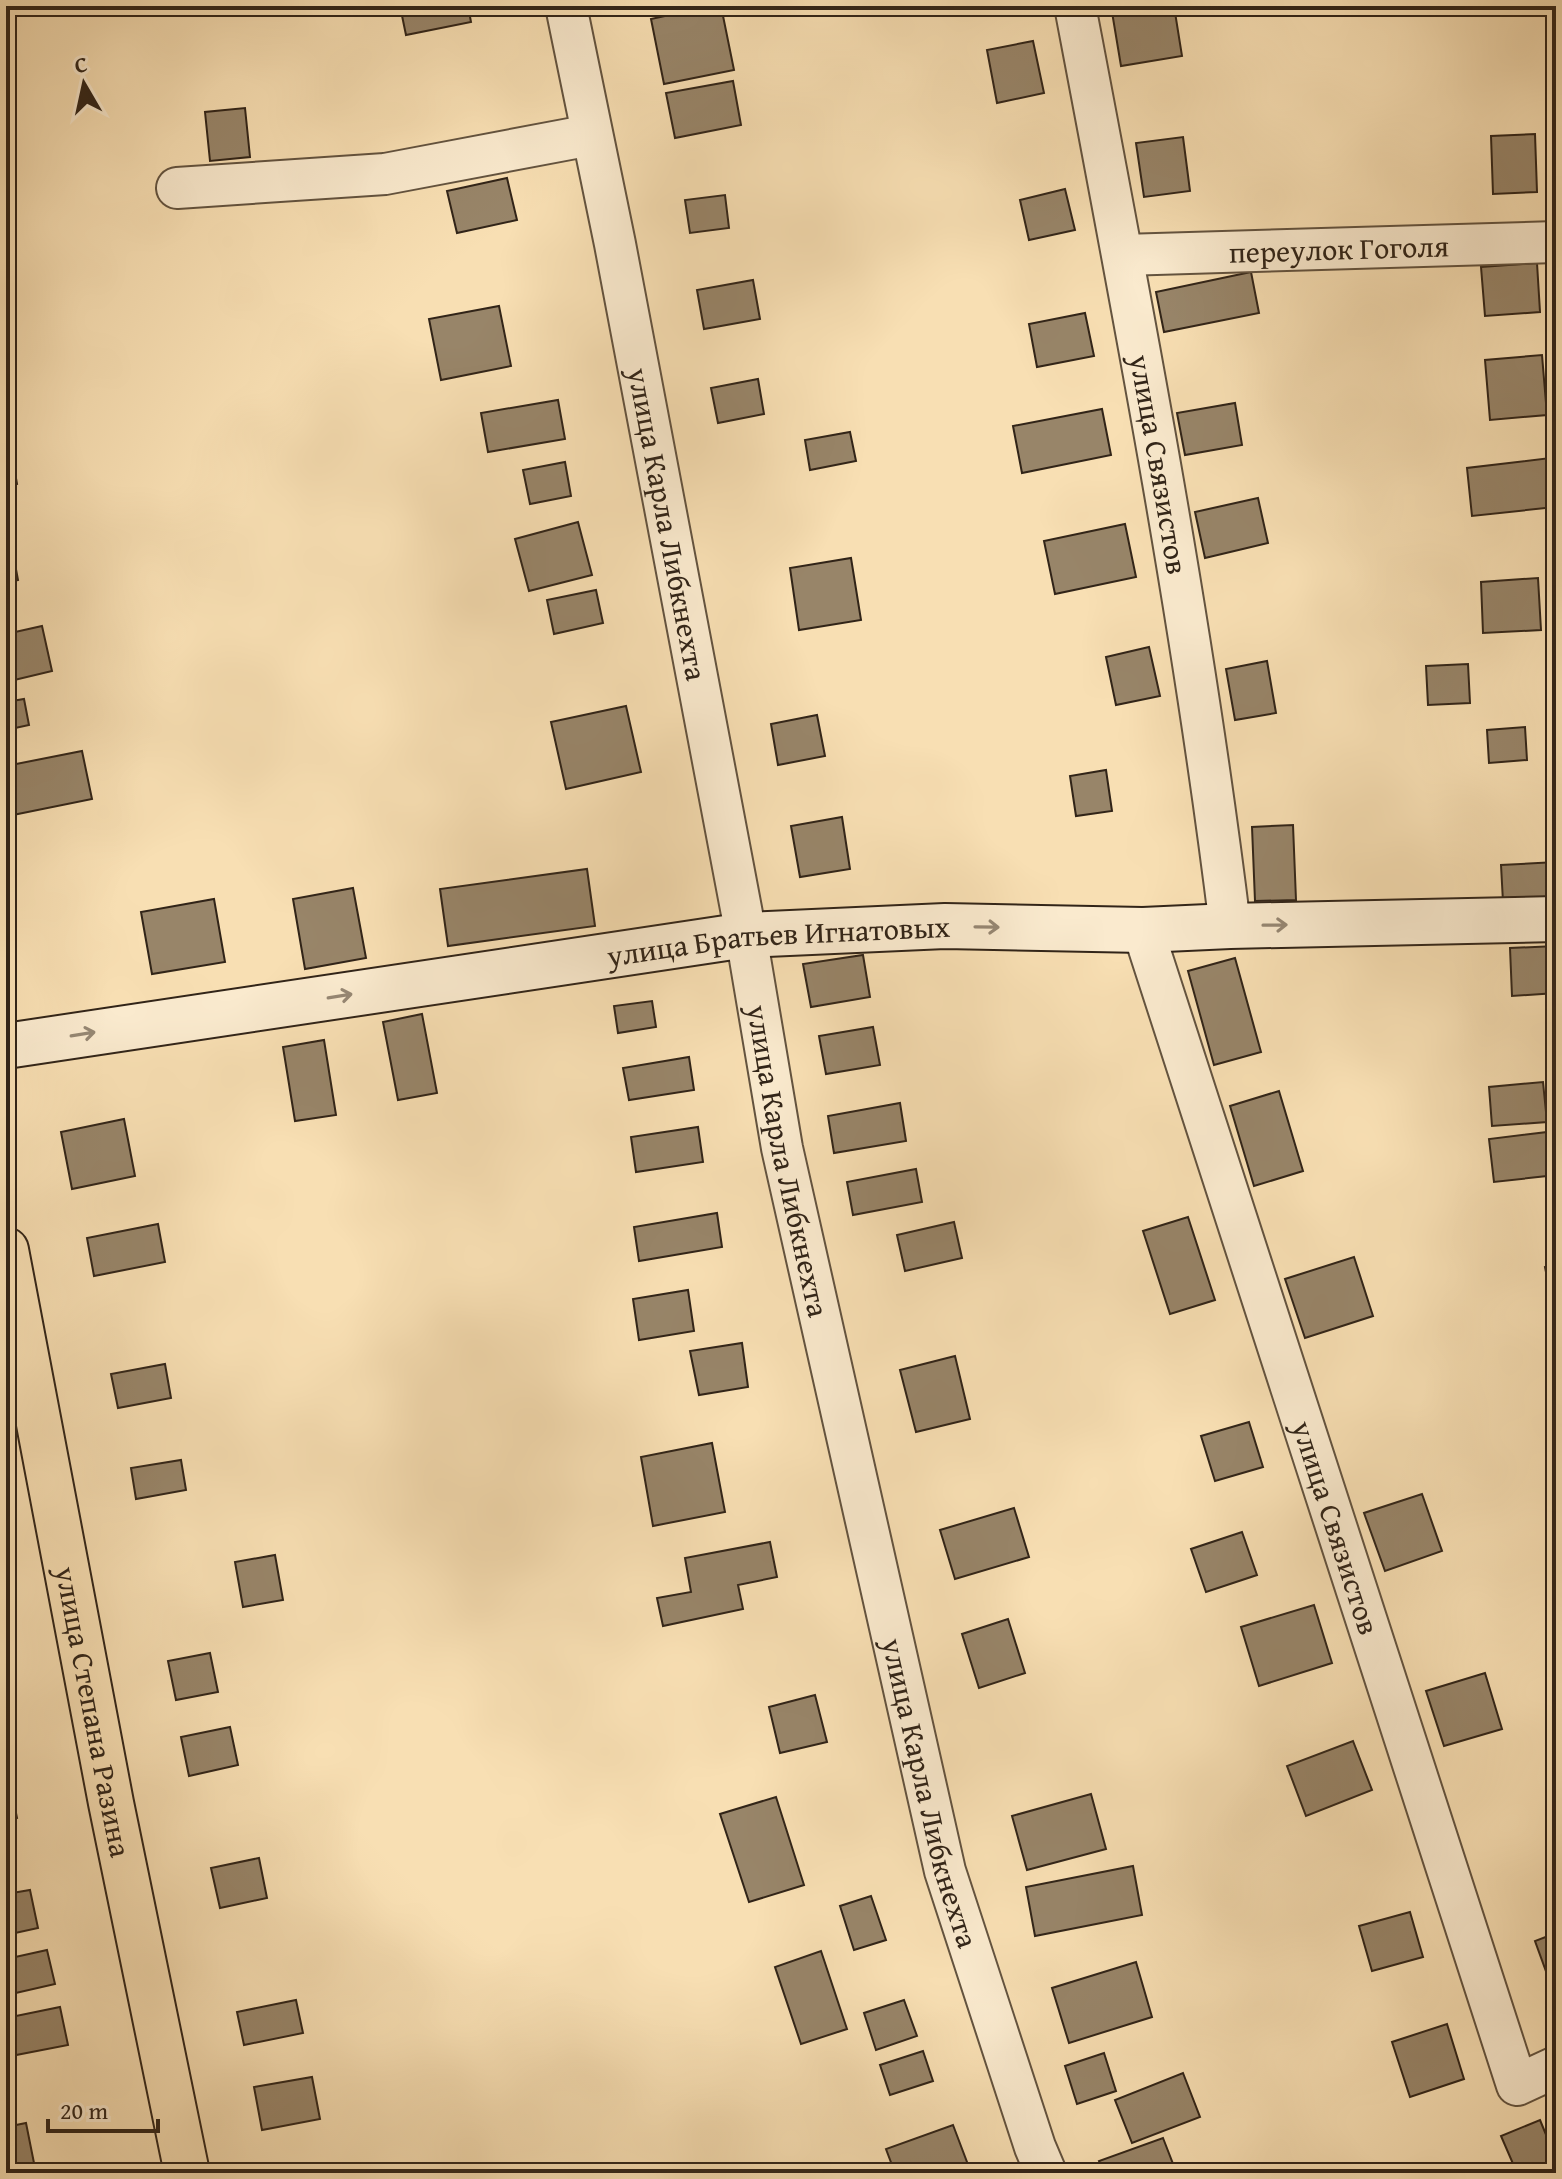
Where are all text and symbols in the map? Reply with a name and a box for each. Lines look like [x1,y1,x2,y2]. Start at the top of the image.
north arrow [44,44,124,124]
text: С [72,47,90,81]
street label: переулок Гоголя [1228,223,1450,274]
street label: улица Связистов [1119,350,1200,577]
street label: улица Карла Либкнехта [617,363,719,685]
street label: улица Братьев Игнатовых [603,904,951,978]
one-way arrow [1261,917,1288,933]
one-way arrow [973,919,1000,934]
one-way arrow [327,988,352,1003]
street label: улица Карла Либкнехта [736,1000,842,1322]
one-way arrow [70,1026,95,1041]
street label: улица Связистов [1281,1414,1392,1640]
street label: улица Степана Разина [44,1562,144,1862]
street label: улица Карла Либкнехта [871,1633,991,1954]
scale bar [48,2083,158,2133]
text: 20 m [60,2093,108,2128]

